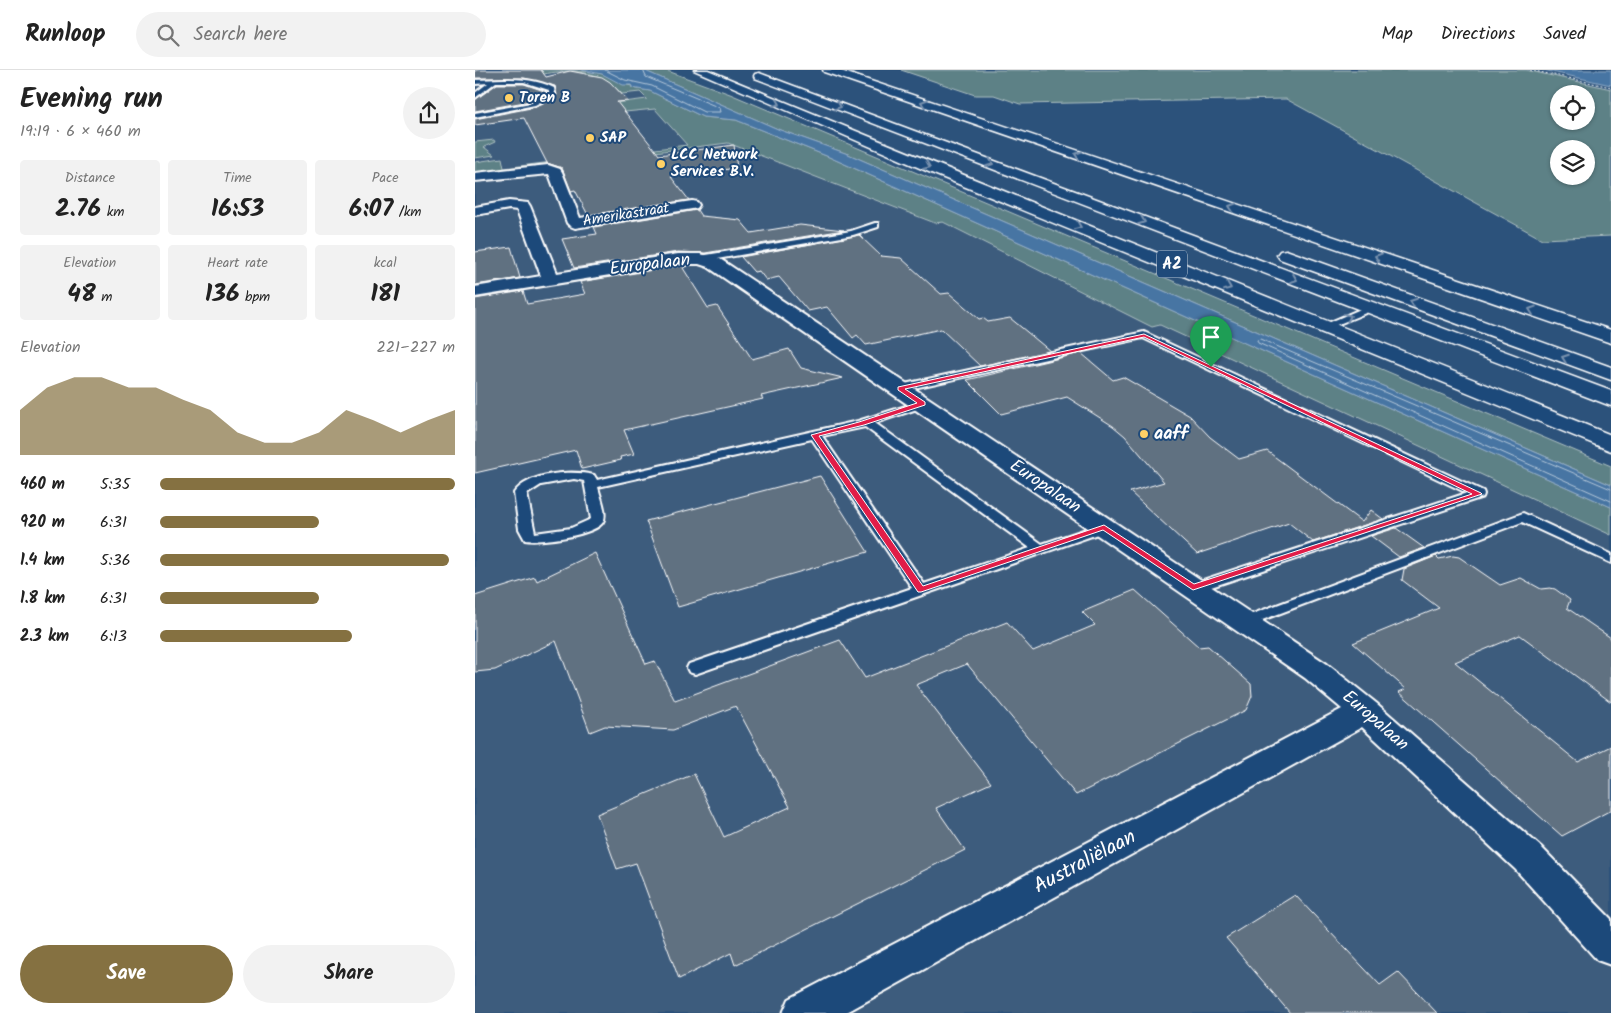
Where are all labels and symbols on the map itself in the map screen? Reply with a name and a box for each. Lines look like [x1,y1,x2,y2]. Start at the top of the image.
place label: Toren B [519,86,570,110]
marker: Toren B [503,92,515,104]
one-way arrow [772,96,781,107]
one-way arrow [920,99,929,109]
one-way arrow [834,100,842,110]
place label: SAP [600,126,627,150]
marker: SAP [584,132,596,144]
place label: LCC Network Services B.V. [671,143,758,184]
one-way arrow [1074,151,1083,161]
one-way arrow [986,157,994,167]
marker: LCC Network Services B.V. [655,158,667,170]
one-way arrow [922,160,931,170]
street label: Amerikastraat [581,196,671,234]
one-way arrow [1228,203,1236,213]
one-way arrow [1138,215,1146,225]
one-way arrow [1073,221,1081,231]
street label: Europalaan [608,246,692,284]
road number: A2 [1157,250,1187,278]
one-way arrow [1374,253,1383,263]
one-way arrow [1289,273,1298,283]
one-way arrow [1223,281,1232,291]
one-way arrow [1409,298,1417,308]
one-way arrow [1528,306,1536,316]
one-way arrow [1343,313,1352,323]
pin [1190,316,1232,367]
one-way arrow [1561,354,1570,364]
place label: aaff [1154,420,1190,449]
marker: aaff [1138,428,1150,440]
street label: Europalaan [1003,452,1087,522]
street label: Europalaan [1335,683,1415,759]
street label: Australiëlaan [1028,821,1142,903]

